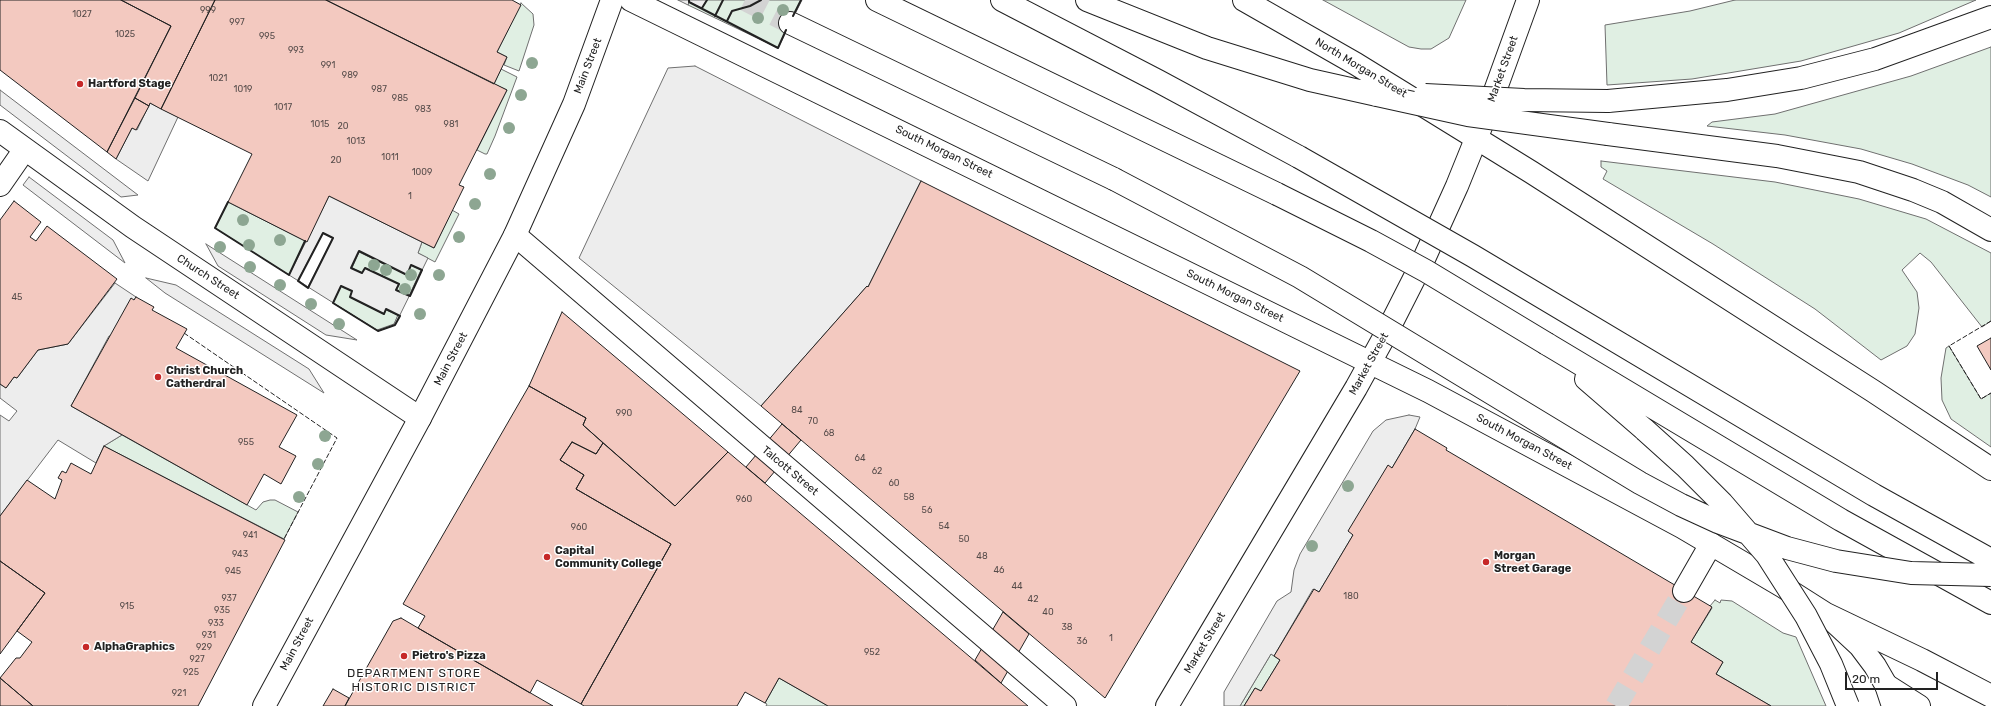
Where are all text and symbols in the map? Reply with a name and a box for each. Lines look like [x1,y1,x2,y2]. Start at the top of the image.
house number: 999 [200,5,216,15]
house number: 1027 [72,9,92,19]
house number: 997 [229,17,245,27]
house number: 1025 [115,29,135,39]
house number: 995 [259,31,275,41]
street label: Market Street [1485,34,1521,104]
street label: North Morgan Street [1313,35,1409,101]
street label: Main Street [571,36,605,96]
house number: 993 [288,45,304,55]
house number: 991 [321,60,335,70]
house number: 989 [342,70,358,80]
house number: 1021 [209,73,227,83]
place label: Hartford Stage [88,77,171,91]
marker: Hartford Stage [75,79,85,89]
house number: 1019 [234,84,252,94]
house number: 987 [371,84,387,94]
house number: 985 [392,93,408,103]
house number: 1017 [274,102,292,112]
house number: 983 [415,104,431,114]
house number: 1015 [311,119,329,129]
house number: 981 [444,119,458,129]
house number: 20 [338,121,348,131]
street label: South Morgan Street [893,123,995,181]
house number: 1013 [347,136,365,146]
house number: 1011 [381,152,399,162]
house number: 20 [331,155,341,165]
house number: 1009 [412,167,432,177]
house number: 1 [408,191,412,201]
street label: Church Street [174,252,242,302]
street label: South Morgan Street [1184,267,1286,325]
house number: 45 [12,292,22,302]
street label: Main Street [431,330,471,388]
street label: Market Street [1346,330,1392,398]
place label: Christ Church Catherdral [166,364,243,390]
marker: Christ Church Catherdral [153,372,163,382]
house number: 84 [791,405,803,415]
house number: 990 [616,408,632,418]
street label: South Morgan Street [1474,411,1574,473]
house number: 70 [808,416,818,426]
house number: 68 [823,428,835,438]
house number: 955 [238,437,254,447]
street label: Talcott Street [759,444,821,498]
house number: 64 [854,453,866,463]
house number: 62 [872,466,882,476]
house number: 60 [888,478,900,488]
house number: 58 [903,492,915,502]
house number: 960 [736,494,752,504]
house number: 56 [922,505,932,515]
house number: 54 [939,521,949,531]
house number: 960 [571,522,587,532]
house number: 941 [243,530,257,540]
house number: 50 [958,534,970,544]
place label: Capital Community College [555,544,662,570]
house number: 943 [232,549,248,559]
place label: Morgan Street Garage [1494,549,1571,575]
house number: 48 [976,551,988,561]
marker: Capital Community College [542,552,552,562]
marker: Morgan Street Garage [1481,557,1491,567]
house number: 46 [993,565,1005,575]
house number: 945 [225,566,241,576]
house number: 44 [1011,581,1023,591]
house number: 180 [1343,591,1359,601]
house number: 937 [221,593,237,603]
house number: 42 [1028,594,1038,604]
house number: 915 [120,601,134,611]
house number: 935 [214,605,230,615]
house number: 40 [1042,607,1054,617]
street label: Market Street [1181,610,1229,676]
street label: Main Street [277,615,317,673]
house number: 933 [208,618,224,628]
house number: 38 [1061,622,1073,632]
house number: 931 [202,630,216,640]
house number: 1 [1109,633,1113,643]
house number: 36 [1077,636,1087,646]
place label: AlphaGraphics [94,640,175,654]
marker: AlphaGraphics [81,642,91,652]
house number: 929 [196,642,212,652]
house number: 952 [864,647,880,657]
place label: Pietro's Pizza [412,649,486,663]
marker: Pietro's Pizza [399,651,409,661]
house number: 927 [189,654,205,664]
scale bar [1847,664,1940,690]
house number: 925 [183,667,199,677]
district label: DEPARTMENT STORE HISTORIC DISTRICT [347,667,481,695]
text: 20 m [1852,672,1880,686]
house number: 921 [172,688,186,698]

